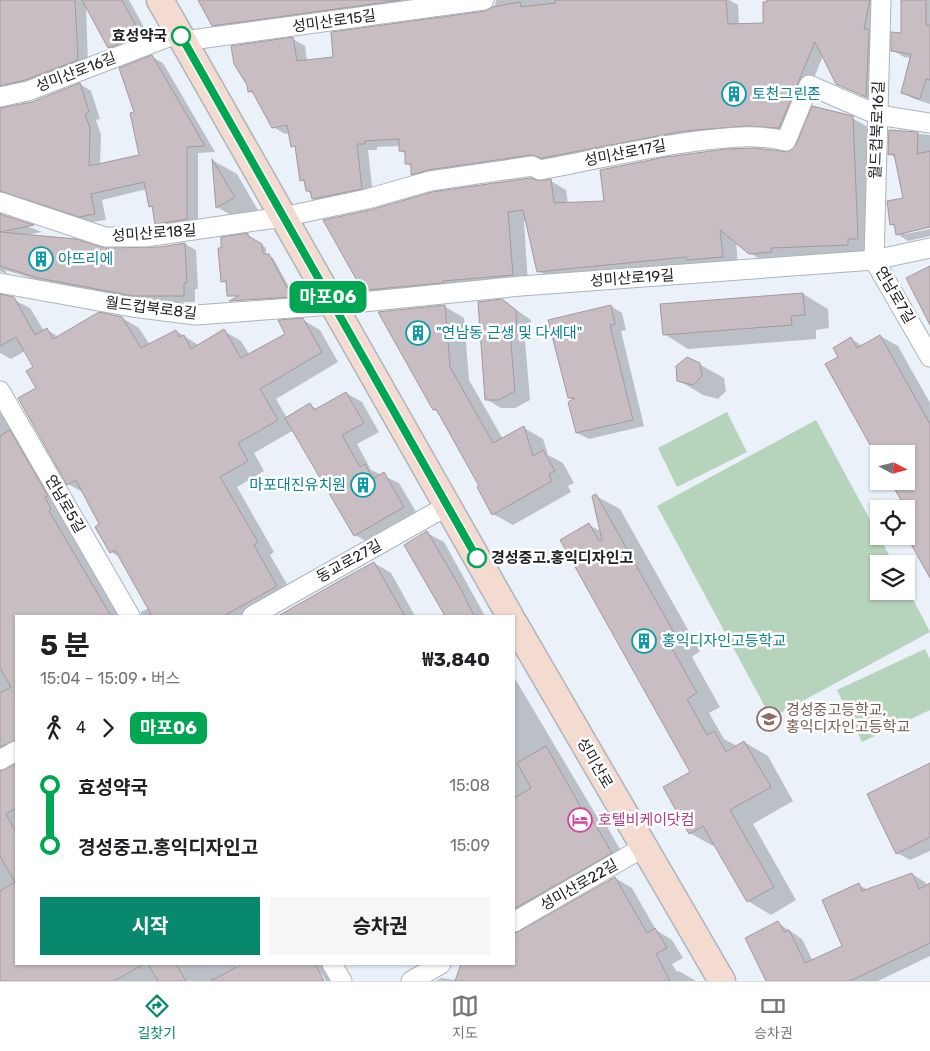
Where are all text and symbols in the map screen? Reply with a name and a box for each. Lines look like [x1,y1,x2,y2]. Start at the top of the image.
street label: 성미산로15길 [291,6,377,36]
marker: 효성약국 [171,26,191,46]
place label: 효성약국 [112,27,167,45]
street label: 성미산로16길 [33,48,119,96]
building icon: 토천그린존 [721,81,747,107]
street label: 월드컵북로16길 [866,81,888,179]
place label: 토천그린존 [752,85,821,103]
street label: 성미산로17길 [582,136,668,170]
street label: 성미산로18길 [111,221,197,245]
building icon: 아뜨리에 [28,246,54,272]
place label: 아뜨리에 [58,250,113,268]
street label: 연남로7길 [871,263,919,327]
street label: 성미산로19길 [589,266,675,290]
line badge: 마포06 [293,281,363,313]
text: 마포06 [299,286,357,308]
street label: 월드컵북로8길 [104,293,198,323]
building icon: "연남동 근생 및 다세대" [405,320,431,346]
place label: "연남동 근생 및 다세대" [436,324,582,342]
north arrow [870,445,915,490]
map controls [870,445,915,600]
street label: 연남로5길 [41,472,89,536]
building icon: 마포대진유치원 [350,472,376,498]
place label: 마포대진유치원 [249,476,346,494]
button: locate [870,500,915,545]
street label: 동교로27길 [313,536,385,586]
marker: 경성중고.홍익디자인고 [467,548,487,568]
place label: 경성중고.홍익디자인고 [491,549,633,567]
button: layers [870,555,915,600]
building icon: 홍익디자인고등학교 [631,628,657,654]
text: 5 분 [40,629,90,662]
place label: 홍익디자인고등학교 [662,632,786,650]
text: ₩3,840 [422,648,490,671]
text: 15:04 – 15:09 · 버스 [40,669,180,688]
place label: 경성중고등학교, 홍익디자인고등학교 [786,701,910,736]
school or university icon: 경성중고등학교, 홍익디자인고등학교 [756,706,782,732]
icon: walk [40,714,68,742]
icon: forward [94,714,122,742]
text: 마포06 [140,717,197,739]
text: 4 [76,718,86,737]
street label: 성미산로 [573,735,617,791]
text: 효성약국 [78,776,148,799]
text: 15:08 [449,776,490,795]
hotel icon: 호텔비케이닷컴 [567,807,593,833]
place label: 호텔비케이닷컴 [598,811,695,829]
text: 경성중고.홍익디자인고 [78,836,258,859]
text: 15:09 [450,836,490,855]
street label: 성미산로22길 [537,856,621,914]
button: 시작 [40,897,260,955]
button: 승차권 [270,897,490,955]
tab: 길찾기 [137,992,176,1042]
tab: 지도 [451,992,479,1042]
tab: 승차권 [754,992,793,1042]

